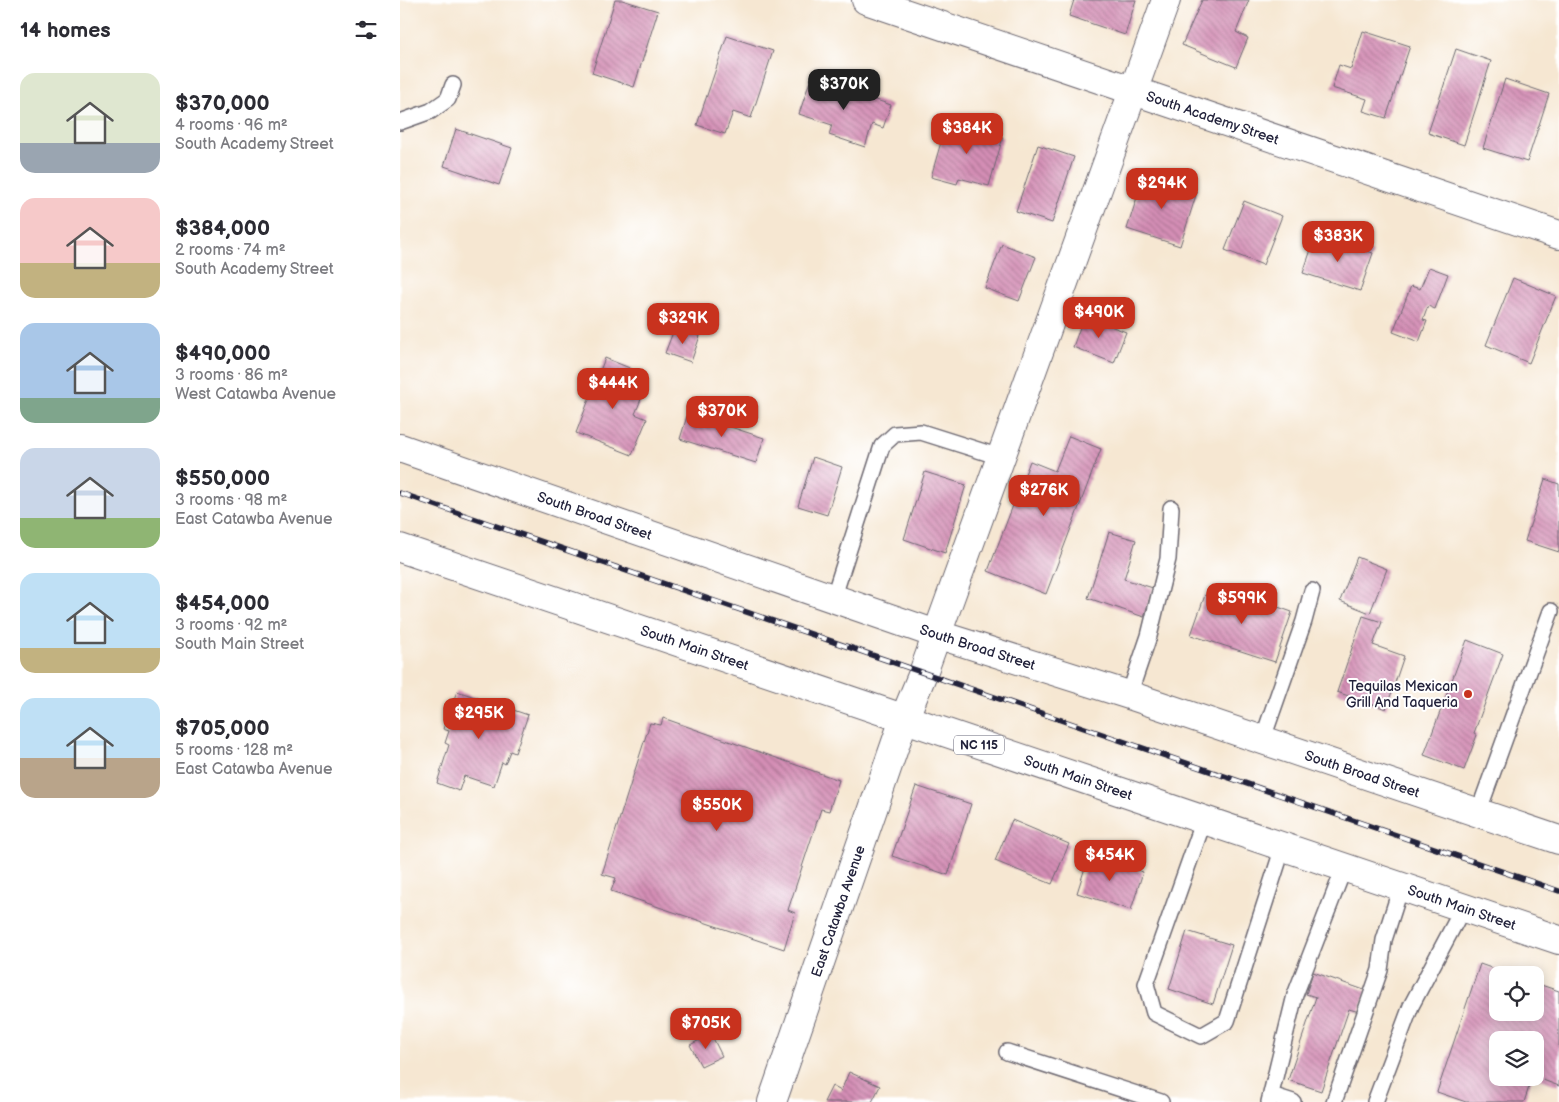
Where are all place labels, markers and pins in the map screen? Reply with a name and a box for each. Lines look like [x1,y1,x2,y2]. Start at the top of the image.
pin: $370K [809,68,879,111]
pin: $384K [932,112,1002,155]
pin: $294K [1127,168,1197,210]
pin: $383K [1303,220,1373,263]
pin: $490K [1064,296,1134,339]
pin: $329K [648,302,718,345]
pin: $444K [578,368,648,410]
pin: $370K [687,396,757,438]
pin: $276K [1009,474,1079,517]
pin: $599K [1207,582,1277,625]
place label: Tequilas Mexican Grill And Taqueria [1346,678,1458,711]
marker: Tequilas Mexican Grill And Taqueria [1462,688,1474,700]
pin: $295K [444,698,514,740]
pin: $550K [682,790,752,832]
pin: $454K [1075,840,1145,882]
pin: $705K [671,1008,741,1050]

